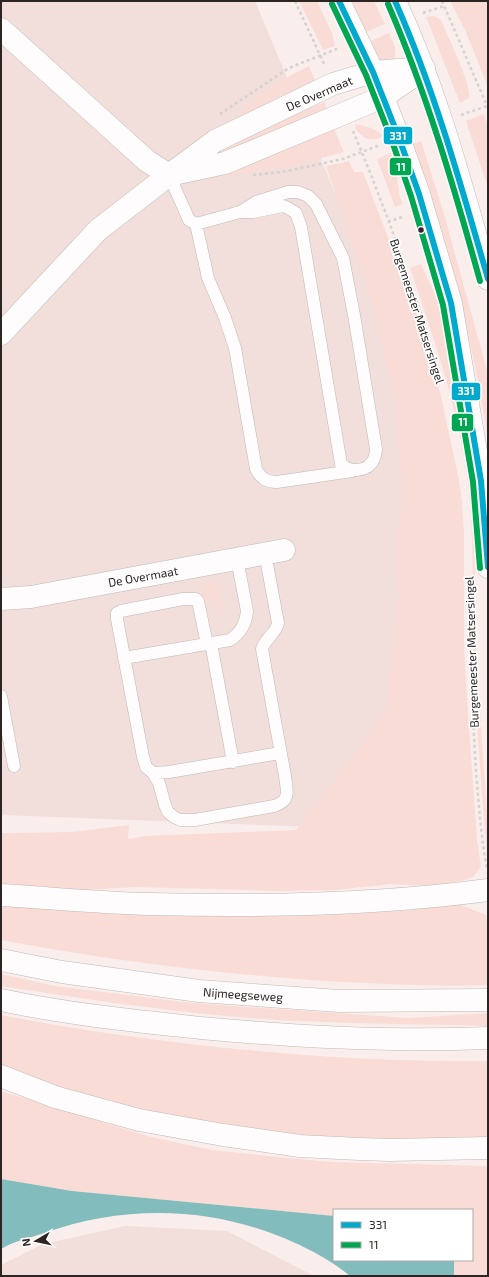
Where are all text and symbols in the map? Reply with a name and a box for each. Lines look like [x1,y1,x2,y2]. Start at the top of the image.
street label: De Overmaat [284,73,355,113]
line badge: 331 [383,126,413,145]
text: 331 [389,129,407,142]
line badge: 11 [389,157,412,176]
text: 11 [396,160,406,173]
unlabelled marker [416,225,426,235]
street label: Burgemeester Matsersingel [388,237,448,386]
line badge: 331 [451,382,481,401]
text: 331 [457,384,475,397]
line badge: 11 [451,413,474,432]
text: 11 [458,415,468,428]
street label: De Overmaat [107,563,180,589]
street label: Burgemeester Matsersingel [461,576,481,728]
street label: Nijmeegseweg [203,984,284,1005]
legend [333,1209,473,1261]
text: 331 [369,1217,387,1231]
north arrow [16,1221,56,1261]
text: 11 [369,1237,379,1251]
text: N [19,1238,33,1248]

